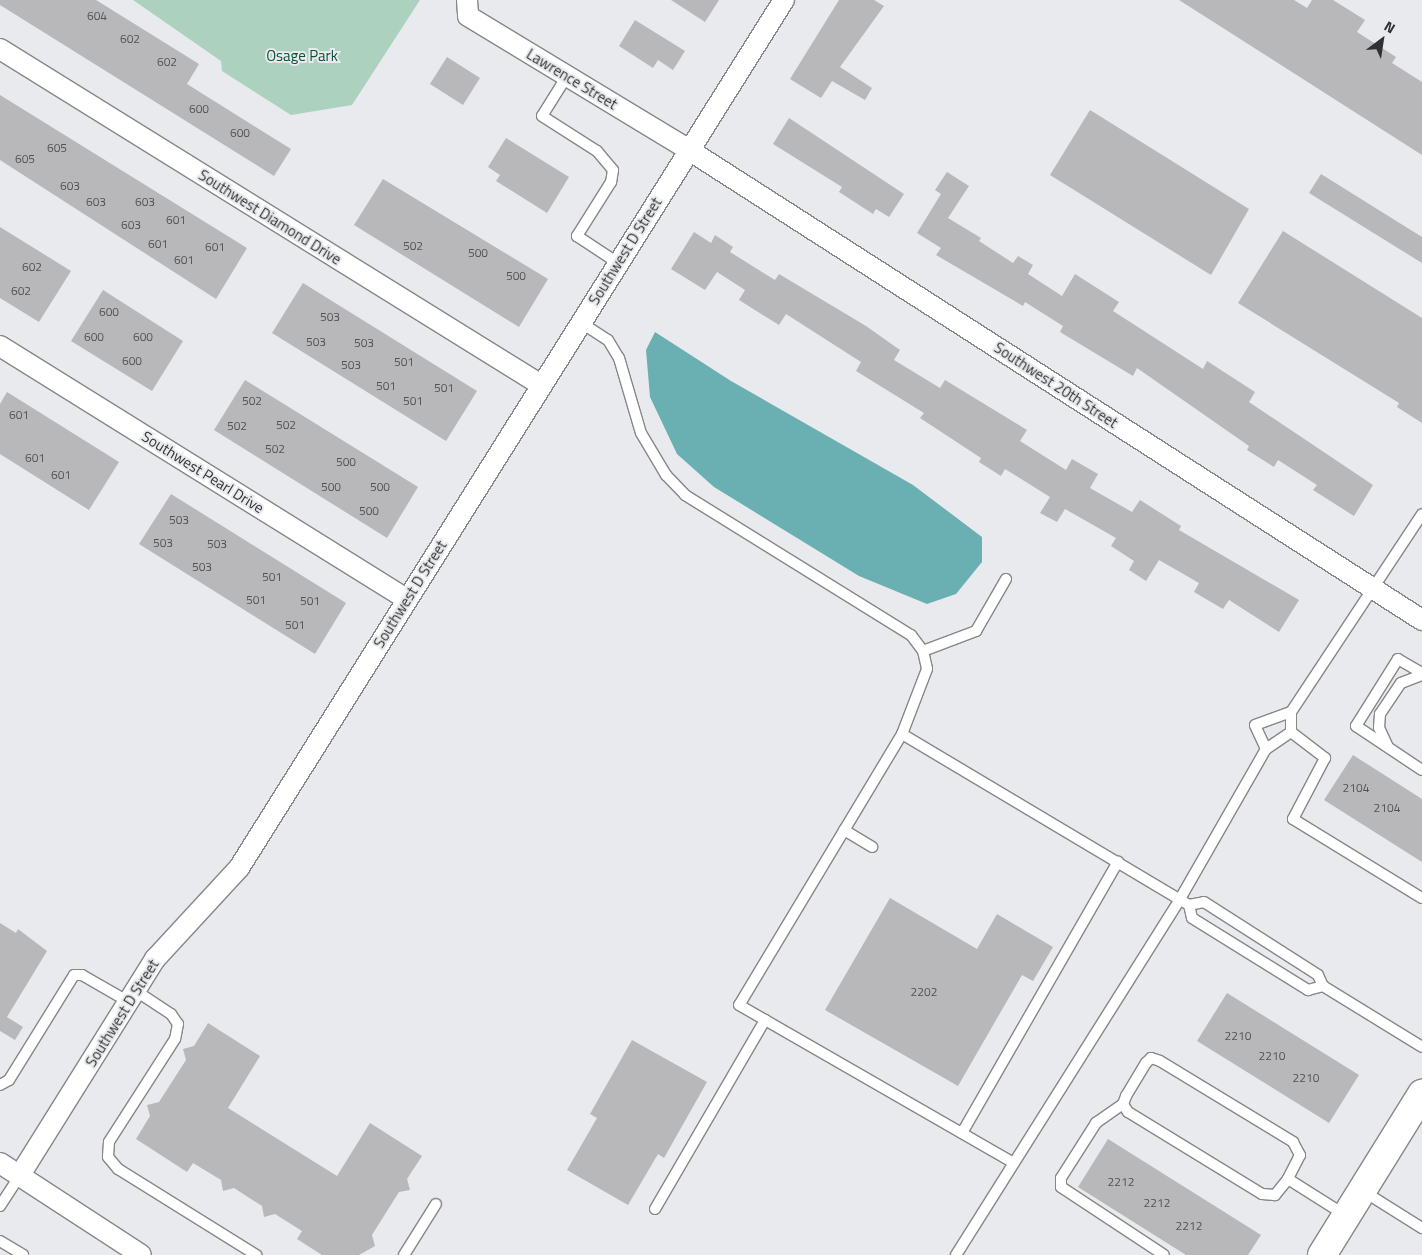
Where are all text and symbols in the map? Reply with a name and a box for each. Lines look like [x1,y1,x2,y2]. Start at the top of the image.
house number: 604 [87,9,107,23]
north arrow [1357,15,1407,65]
text: N [1380,15,1400,38]
house number: 602 [120,32,140,46]
street label: Lawrence Street [523,45,621,113]
park label: Osage Park [266,47,338,65]
house number: 602 [157,55,177,69]
house number: 600 [189,102,209,116]
house number: 600 [230,126,250,140]
house number: 605 [47,141,67,155]
house number: 605 [15,152,35,166]
street label: Southwest Diamond Drive [195,166,345,268]
house number: 603 [60,179,80,193]
street label: Southwest D Street [585,194,665,308]
house number: 603 [86,195,106,209]
house number: 603 [135,195,155,209]
house number: 601 [166,213,186,227]
house number: 603 [121,218,141,232]
house number: 601 [148,237,168,251]
house number: 502 [403,239,423,253]
house number: 601 [205,240,225,254]
house number: 500 [468,246,488,260]
house number: 601 [174,253,194,267]
house number: 602 [22,260,42,274]
house number: 500 [506,269,526,283]
house number: 602 [11,284,31,298]
house number: 600 [99,305,119,319]
house number: 503 [320,310,340,324]
house number: 600 [84,330,104,344]
house number: 600 [133,330,153,344]
house number: 503 [306,335,326,349]
house number: 503 [354,336,374,350]
street label: Southwest 20th Street [991,338,1121,432]
house number: 600 [122,354,142,368]
house number: 501 [394,355,414,369]
house number: 503 [341,358,361,372]
house number: 501 [376,379,396,393]
house number: 501 [434,381,454,395]
house number: 502 [242,394,262,408]
house number: 501 [403,394,423,408]
house number: 601 [9,408,29,422]
house number: 502 [276,418,296,432]
house number: 502 [227,419,247,433]
street label: Southwest Pearl Drive [139,427,267,517]
house number: 502 [265,442,285,456]
house number: 601 [25,451,45,465]
house number: 500 [336,455,356,469]
house number: 601 [51,468,71,482]
house number: 500 [321,480,341,494]
house number: 500 [370,480,390,494]
house number: 500 [359,504,379,518]
house number: 503 [169,513,189,527]
house number: 503 [153,536,173,550]
house number: 503 [207,537,227,551]
street label: Southwest D Street [370,537,450,651]
house number: 503 [192,560,212,574]
house number: 501 [262,570,282,584]
house number: 501 [246,593,266,607]
house number: 501 [300,594,320,608]
house number: 501 [285,618,305,632]
house number: 2104 [1343,781,1369,795]
house number: 2104 [1374,801,1400,815]
street label: Southwest D Street [82,956,162,1070]
house number: 2202 [911,985,937,999]
house number: 2210 [1225,1029,1251,1043]
house number: 2210 [1259,1049,1285,1063]
house number: 2210 [1293,1071,1319,1085]
house number: 2212 [1108,1175,1134,1189]
house number: 2212 [1144,1196,1170,1210]
house number: 2212 [1176,1219,1202,1233]

